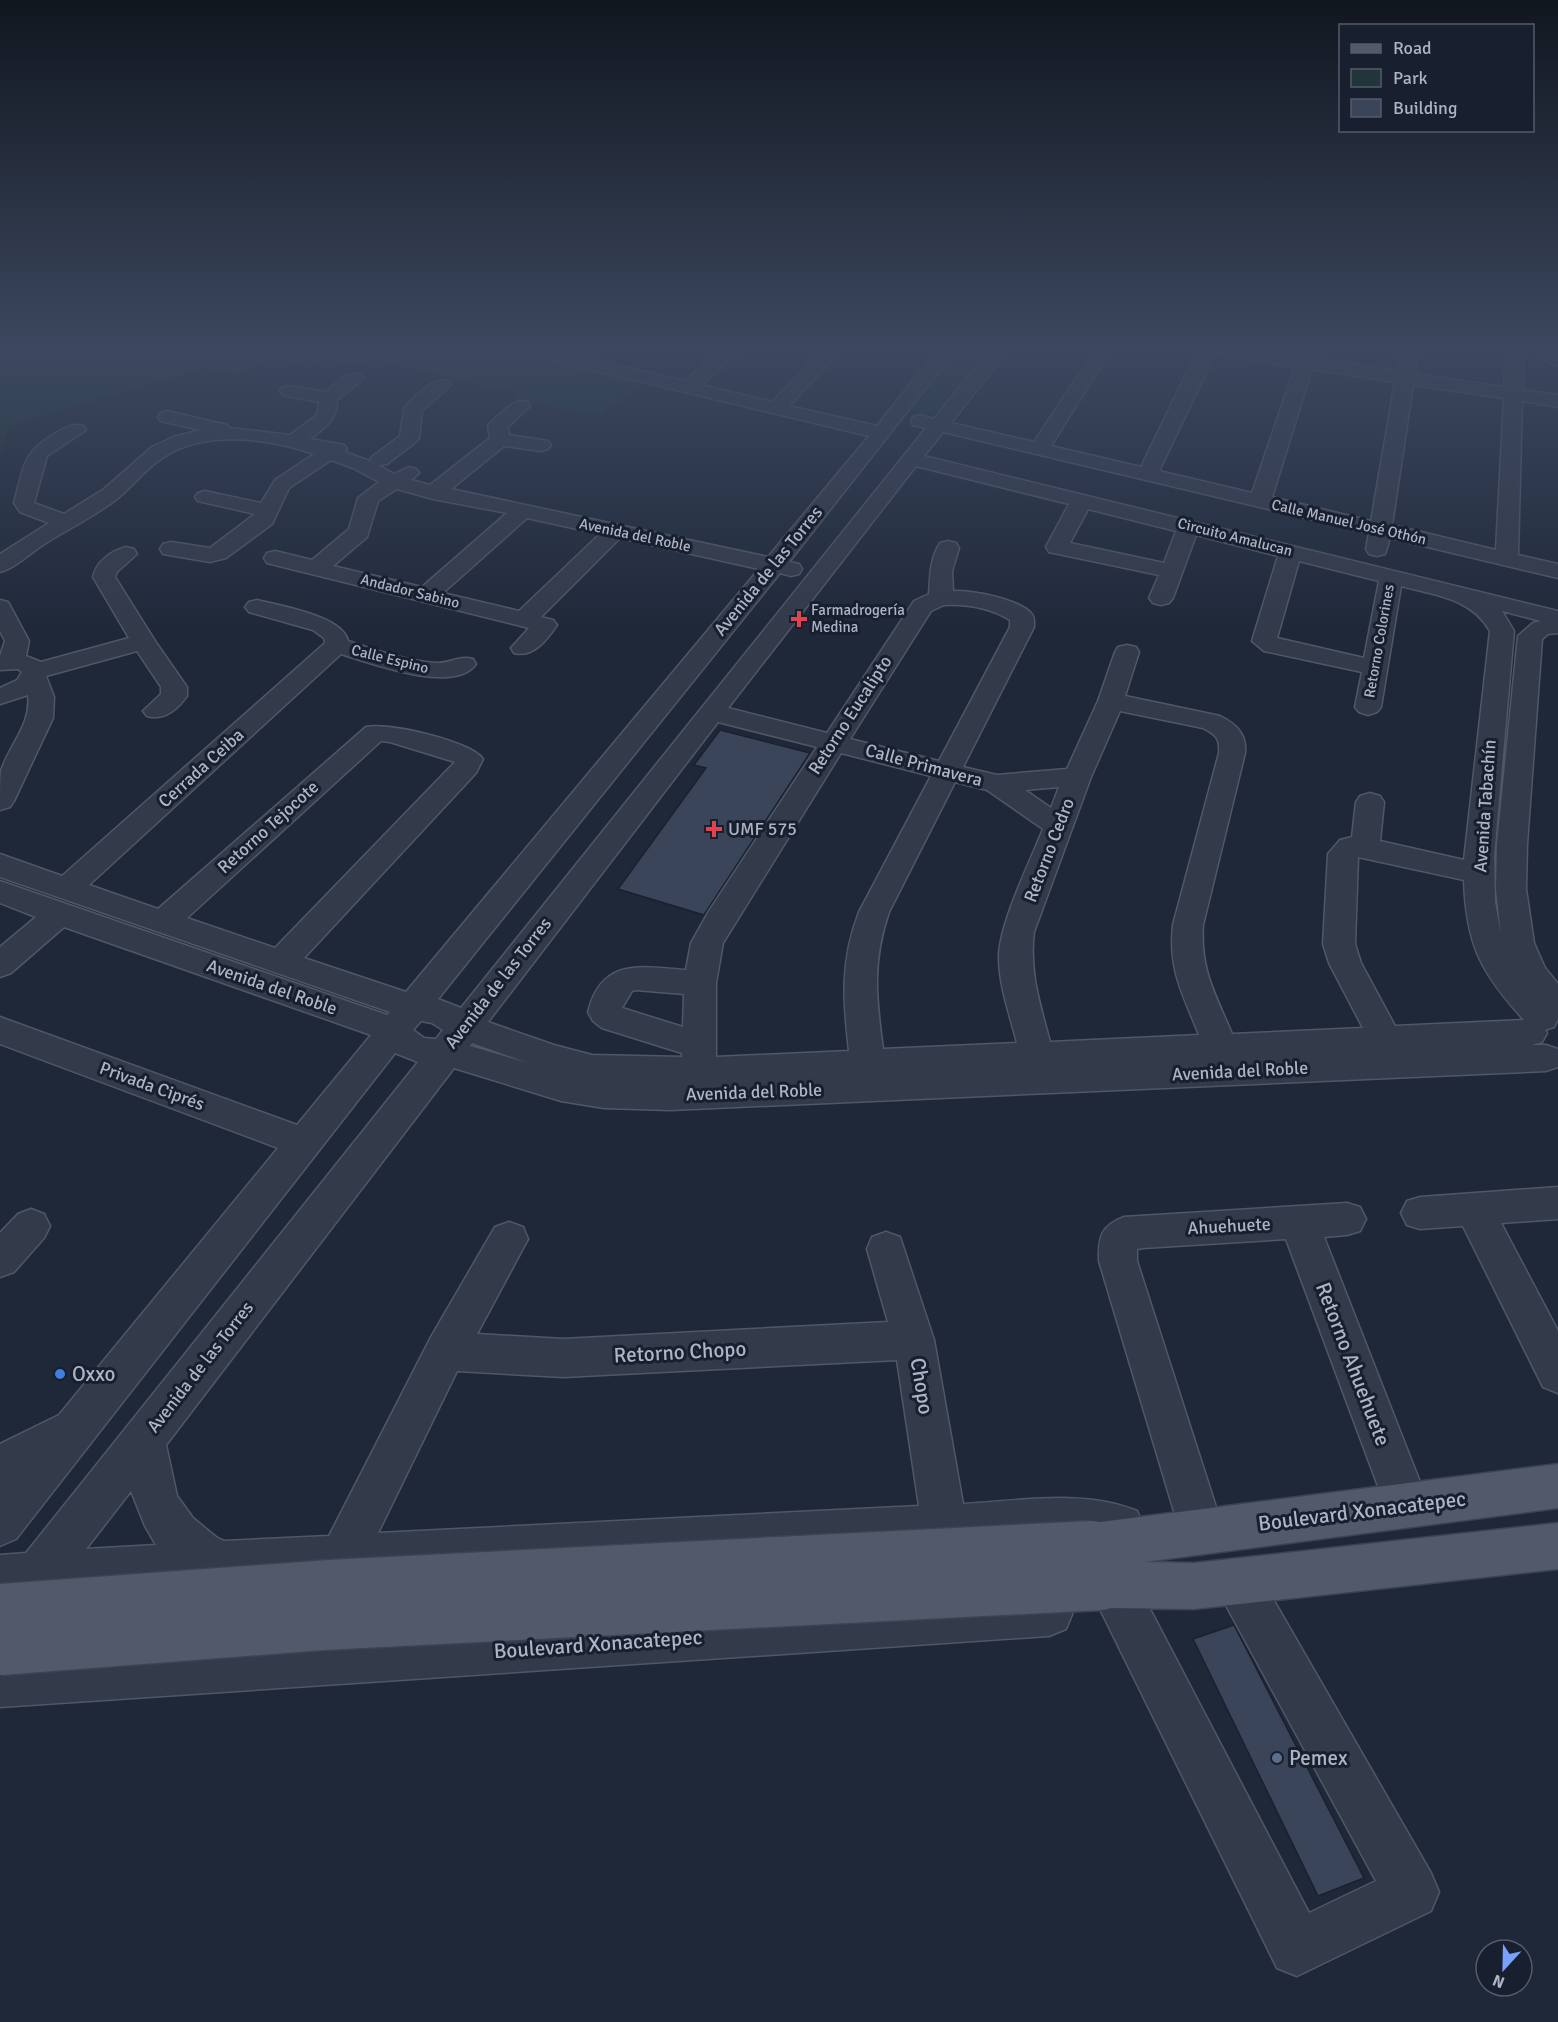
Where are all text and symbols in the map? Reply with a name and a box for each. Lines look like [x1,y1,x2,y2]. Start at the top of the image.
legend [1339,24,1534,132]
text: Road [1393,37,1432,59]
text: Park [1393,67,1428,89]
text: Building [1393,97,1457,119]
street label: Calle Manuel José Othón [1270,495,1428,549]
street label: Avenida de las Torres [709,502,827,640]
street label: Avenida del Roble [578,514,692,556]
street label: Circuito Amalucan [1176,514,1294,560]
street label: Andador Sabino [359,570,462,612]
street label: Retorno Colorines [1360,582,1398,699]
place label: Farmadrogería Medina [811,601,905,636]
marker: Farmadrogería Medina [792,612,806,626]
street label: Calle Espino [350,641,431,677]
street label: Retorno Eucalipto [803,651,897,779]
street label: Cerrada Ceiba [154,724,248,812]
street label: Calle Primavera [863,739,985,791]
street label: Avenida Tabachín [1469,739,1501,873]
street label: Retorno Tejocote [213,776,323,878]
street label: Retorno Cedro [1019,795,1079,905]
place label: UMF 575 [728,818,797,840]
marker: UMF 575 [705,820,723,838]
street label: Avenida de las Torres [440,913,556,1053]
street label: Avenida del Roble [204,954,340,1020]
street label: Avenida del Roble [1171,1056,1309,1086]
street label: Privada Ciprés [97,1057,207,1115]
street label: Avenida del Roble [685,1079,823,1105]
street label: Ahuehuete [1187,1213,1271,1239]
street label: Retorno Ahuehuete [1310,1279,1396,1449]
street label: Avenida de las Torres [142,1297,258,1437]
street label: Retorno Chopo [613,1336,747,1368]
street label: Chopo [905,1356,939,1416]
place label: Oxxo [72,1361,115,1387]
marker: Oxxo [53,1367,67,1381]
street label: Boulevard Xonacatepec [1257,1485,1467,1537]
street label: Boulevard Xonacatepec [493,1624,703,1664]
place label: Pemex [1289,1745,1348,1771]
marker: Pemex [1270,1751,1284,1765]
north arrow [1474,1938,1534,1998]
text: N [1490,1970,1508,1992]

